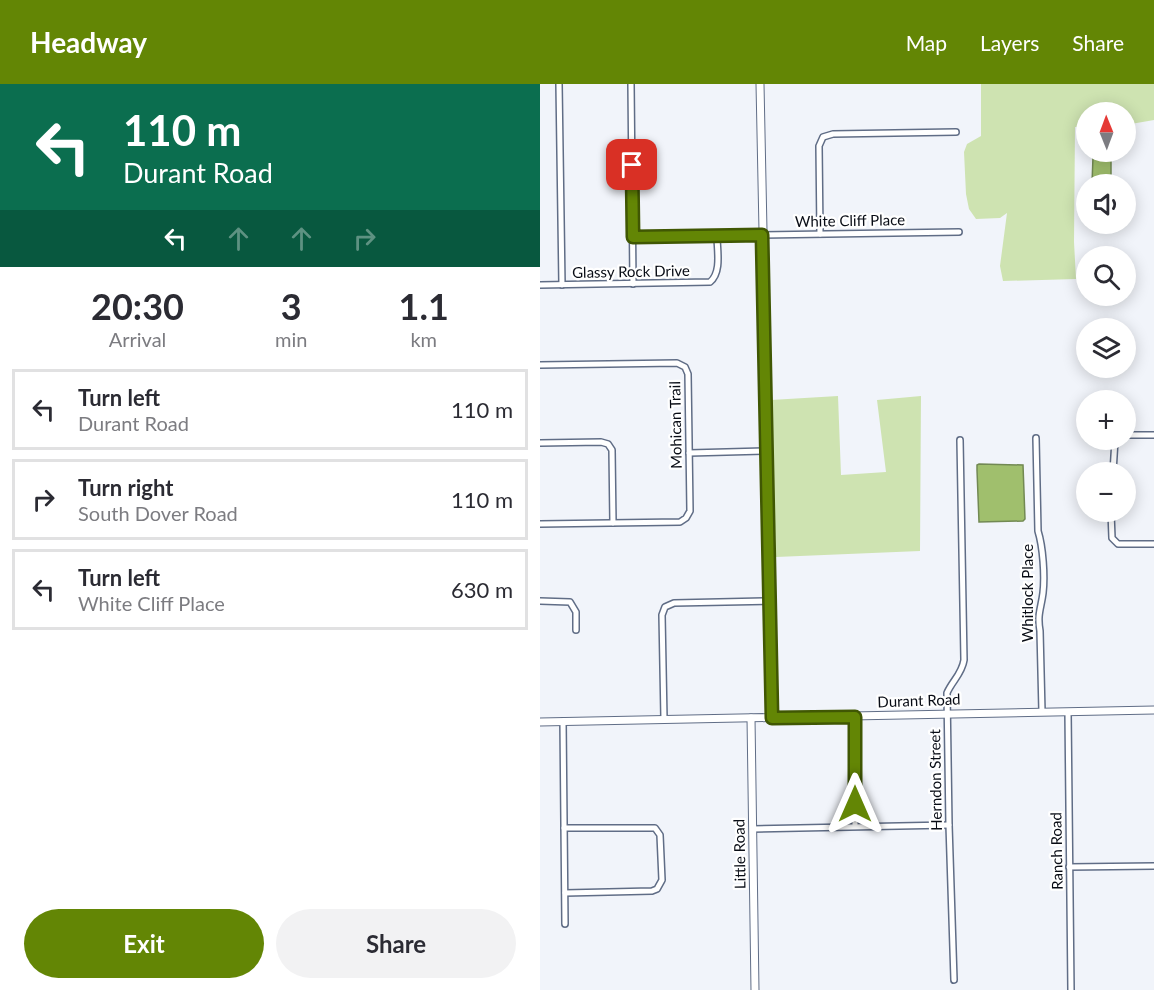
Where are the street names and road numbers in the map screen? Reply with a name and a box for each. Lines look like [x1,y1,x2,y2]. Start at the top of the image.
street label: White Cliff Place [795,210,905,230]
street label: Glassy Rock Drive [572,261,690,281]
street label: Mohican Trail [665,381,685,469]
street label: Whitlock Place [1018,544,1036,642]
street label: Durant Road [877,690,961,710]
street label: Herndon Street [925,728,945,831]
street label: Ranch Road [1046,812,1066,890]
street label: Little Road [729,819,749,889]

